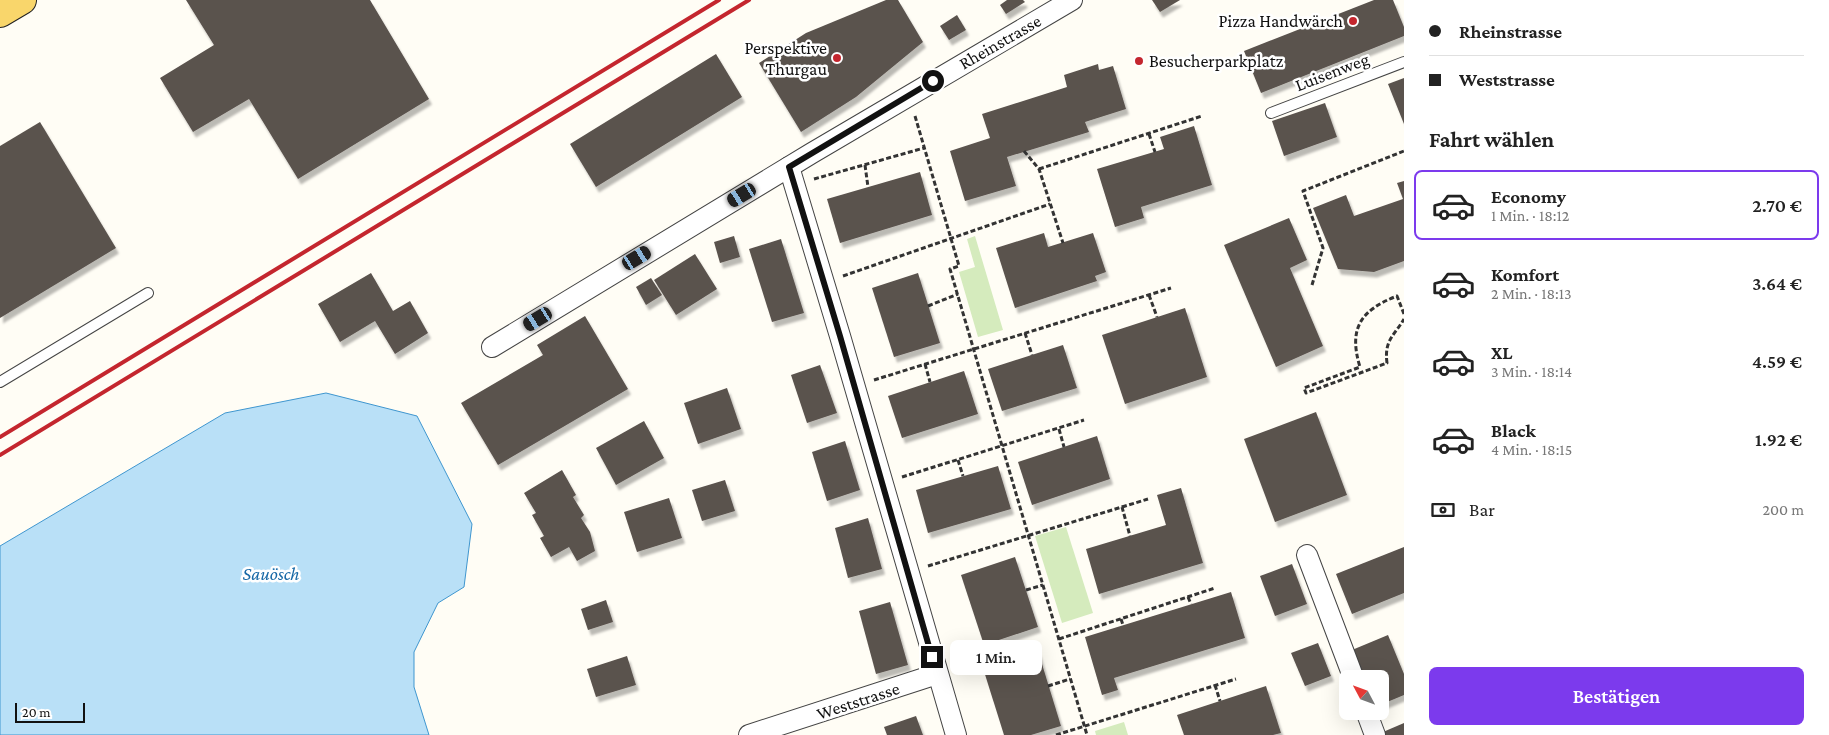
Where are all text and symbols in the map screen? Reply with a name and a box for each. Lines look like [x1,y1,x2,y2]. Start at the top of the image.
street label: Rheinstrasse [955,10,1045,74]
place label: Pizza Handwärch [1218,11,1343,31]
marker: Pizza Handwärch [1347,15,1359,27]
text: Rheinstrasse [1459,21,1562,42]
place label: Perspektive Thurgau [744,38,827,79]
street label: Luisenweg [1292,49,1372,95]
place label: Besucherparkplatz [1149,51,1284,71]
marker: Perspektive Thurgau [831,52,843,64]
marker: Besucherparkplatz [1133,55,1145,67]
text: Weststrasse [1459,69,1555,90]
route start [922,70,944,92]
text: Fahrt wählen [1429,127,1554,152]
car [725,181,758,209]
icon: car [1431,183,1476,228]
text: Economy [1491,186,1566,207]
text: 2.70 € [1752,195,1802,216]
text: 1 Min. · 18:12 [1491,207,1569,224]
car [620,244,653,272]
icon: car [1431,261,1476,306]
text: Komfort [1491,264,1559,285]
text: 3.64 € [1752,273,1802,294]
text: 2 Min. · 18:13 [1491,285,1572,302]
car [521,305,554,333]
icon: car [1431,339,1476,384]
text: XL [1491,342,1513,363]
text: 4.59 € [1752,351,1802,372]
text: 3 Min. · 18:14 [1491,363,1572,380]
icon: car [1431,417,1476,462]
text: Black [1491,420,1536,441]
text: 1.92 € [1755,429,1802,450]
text: 4 Min. · 18:15 [1491,441,1572,458]
icon: cash [1429,496,1457,524]
text: Bar [1469,499,1495,520]
text: 200 m [1762,501,1804,518]
water label: Sauösch [242,563,300,584]
callout: 1 Min. [950,640,1042,674]
route end [921,646,943,668]
text: 1 Min. [976,649,1016,666]
button: Bestätigen [1429,667,1804,725]
north arrow [1339,670,1389,720]
map controls [1339,670,1389,720]
street label: Weststrasse [814,678,902,724]
scale bar [15,700,85,723]
text: 20 m [22,704,50,720]

